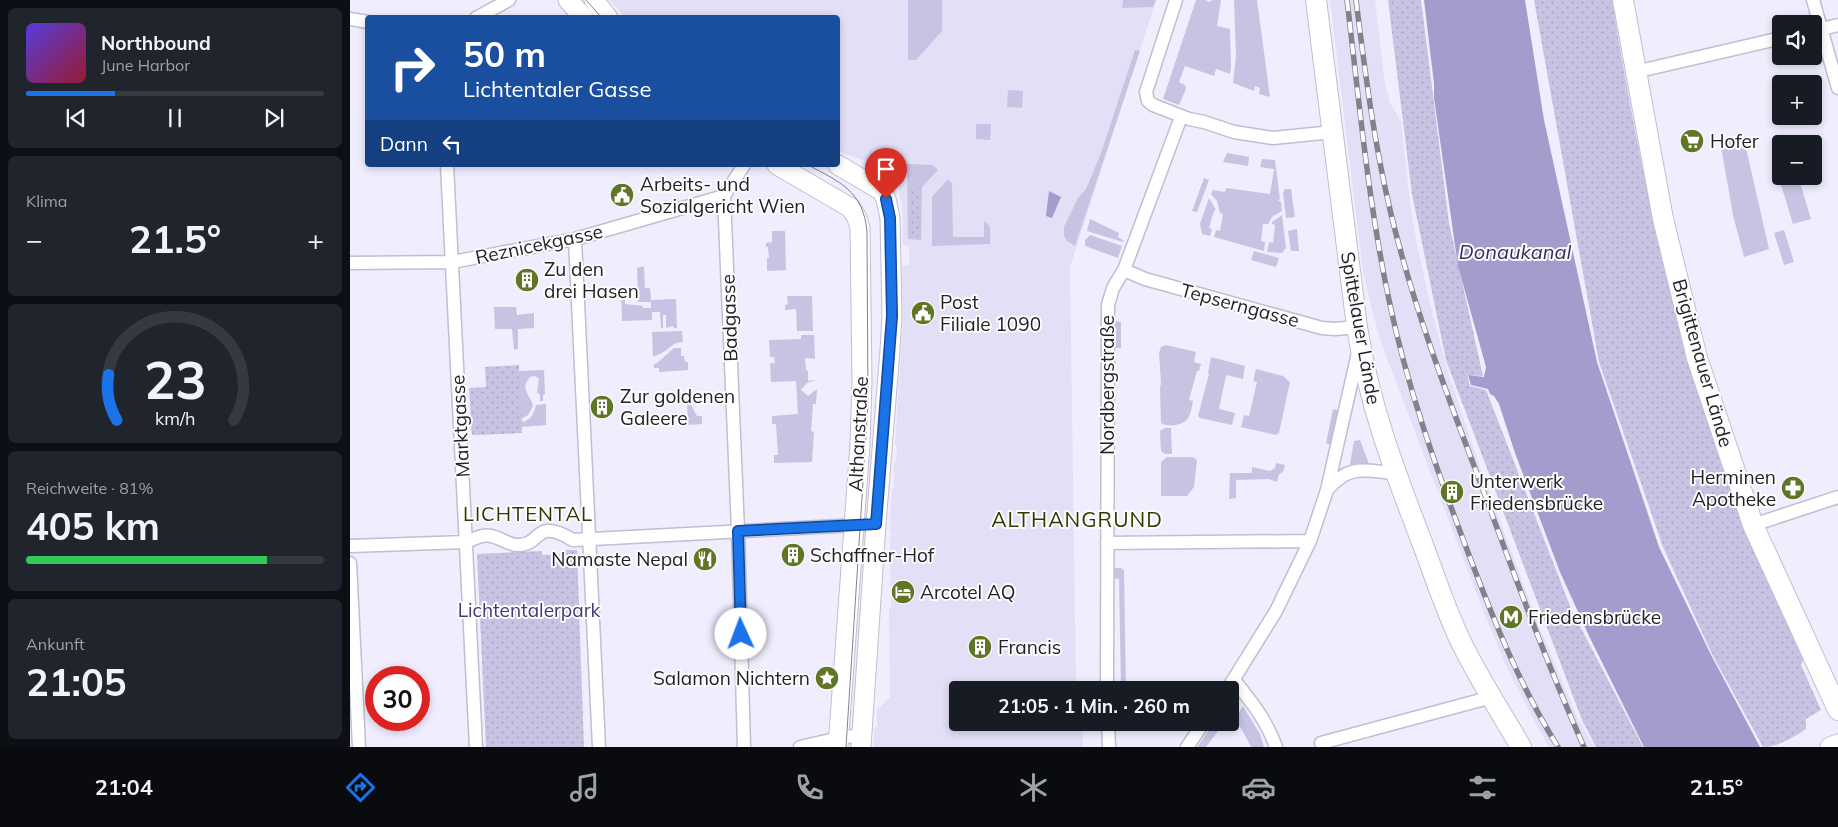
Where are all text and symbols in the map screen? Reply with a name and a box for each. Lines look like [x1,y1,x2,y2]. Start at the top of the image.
map controls [1772,15,1822,185]
button: sound [1772,15,1822,65]
text: Northbound [101,31,211,55]
text: 50 m [463,32,546,76]
icon: right [380,35,445,100]
text: June Harbor [101,55,190,75]
text: Lichtentaler Gasse [463,75,651,103]
button: + [1772,75,1822,125]
icon: previous [62,104,90,132]
icon: pause [161,104,189,132]
icon: next [260,104,288,132]
supermarket icon: Hofer [1679,128,1705,154]
place label: Hofer [1710,129,1759,153]
icon: left [438,130,466,158]
text: Dann [380,132,428,156]
button: − [1772,135,1822,185]
pin [865,148,907,199]
icon: arrive [872,155,900,183]
place label: Arbeits- und Sozialgericht Wien [640,172,805,218]
public building icon: Arbeits- und Sozialgericht Wien [609,182,635,208]
text: Klima [26,191,67,211]
text: 21.5° [129,215,221,263]
street label: Reznicekgasse [473,219,605,269]
text: − [26,222,43,257]
text: + [307,222,324,257]
water label: Donaukanal [1459,239,1571,264]
street label: Spittelauer Lände [1336,250,1386,406]
place label: Zu den drei Hasen [544,257,639,303]
building icon: Zu den drei Hasen [514,267,540,293]
street label: Badgasse [715,274,743,362]
street label: Brigittenauer Lände [1667,276,1739,450]
street label: Tepserngasse [1178,278,1302,332]
place label: Post Filiale 1090 [940,290,1041,336]
public building icon: Post Filiale 1090 [910,300,936,326]
street label: Nordbergstraße [1095,315,1119,455]
text: 23 [144,347,206,412]
street label: Marktgasse [445,374,475,478]
street label: Althanstraße [843,376,873,492]
place label: Zur goldenen Galeere [620,384,735,430]
building icon: Zur goldenen Galeere [589,394,615,420]
text: km/h [155,407,195,429]
place label: Herminen Apotheke [1690,465,1776,511]
place label: Unterwerk Friedensbrücke [1470,469,1603,515]
pharmacy icon: Herminen Apotheke [1780,475,1806,501]
text: Reichweite · 81% [26,478,153,498]
building icon: Unterwerk Friedensbrücke [1439,479,1465,505]
district label: LICHTENTAL [463,501,593,526]
text: 405 km [26,502,160,550]
district label: ALTHANGRUND [991,506,1163,532]
building icon: Schaffner-Hof [780,542,806,568]
place label: Schaffner-Hof [810,543,935,567]
restaurant icon: Namaste Nepal [692,546,718,572]
place label: Namaste Nepal [551,547,688,571]
hotel icon: Arcotel AQ [890,579,916,605]
place label: Arcotel AQ [920,580,1015,604]
park label: Lichtentalerpark [458,598,601,622]
metro station icon: Friedensbrücke [1498,604,1524,630]
place label: Friedensbrücke [1528,605,1661,629]
position arrow [714,607,766,659]
text: Ankunft [26,634,85,654]
building icon: Francis [967,634,993,660]
place label: Francis [998,635,1061,659]
text: 21:05 [26,658,127,706]
place icon: Salamon Nichtern [814,665,840,691]
speed limit sign: 30 [365,666,430,731]
place label: Salamon Nichtern [653,666,810,690]
text: 21:05 · 1 Min. · 260 m [998,694,1190,718]
icon: directions [343,770,378,805]
icon: music [567,770,602,805]
icon: phone [792,770,827,805]
icon: climate [1016,770,1051,805]
icon: car [1241,770,1276,805]
icon: filters [1465,770,1500,805]
text: 21:04 [95,773,153,801]
text: 21.5° [1690,773,1743,801]

